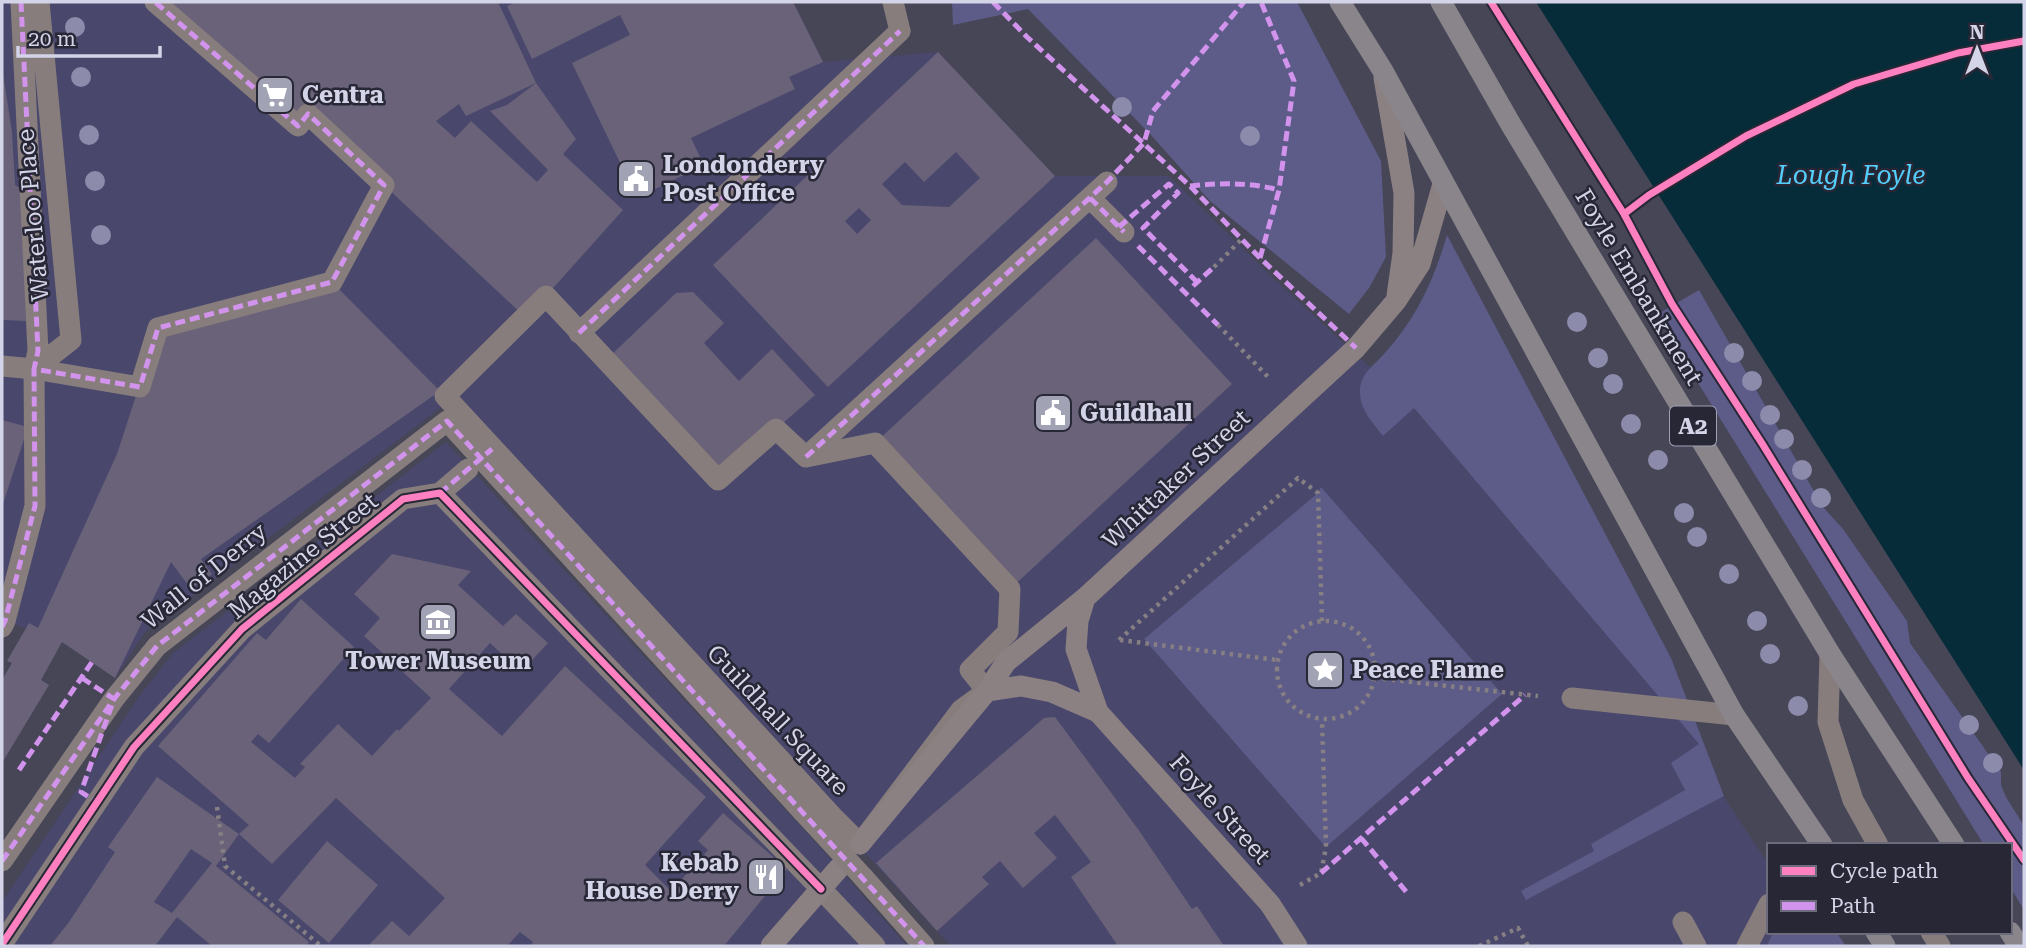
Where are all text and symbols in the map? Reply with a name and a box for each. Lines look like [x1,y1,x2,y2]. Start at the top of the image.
scale bar [18,14,159,58]
north arrow [1942,14,2012,84]
text: N [1970,21,1985,44]
text: 20 m [28,27,76,51]
supermarket icon: Centra [254,74,296,116]
place label: Centra [302,81,384,109]
street label: Waterloo Place [12,128,54,302]
place label: Londonderry Post Office [663,151,825,207]
public building icon: Londonderry Post Office [615,158,657,200]
water label: Lough Foyle [1776,160,1925,190]
street label: Foyle Embankment [1569,184,1709,390]
public building icon: Guildhall [1032,392,1074,434]
place label: Guildhall [1080,399,1192,427]
street label: Whittaker Street [1096,403,1256,554]
road number: A2 [1670,406,1716,446]
street label: Magazine Street [223,487,384,625]
street label: Wall of Derry [136,516,273,635]
museum icon: Tower Museum [417,601,459,643]
street label: Guildhall Square [701,639,855,801]
place label: Tower Museum [345,647,531,675]
place icon: Peace Flame [1304,649,1346,691]
place label: Peace Flame [1352,656,1504,684]
street label: Foyle Street [1164,749,1276,869]
legend [1767,843,2012,934]
place label: Kebab House Derry [585,849,740,905]
restaurant icon: Kebab House Derry [745,856,787,898]
text: Cycle path [1830,859,1939,883]
text: Path [1830,894,1876,918]

